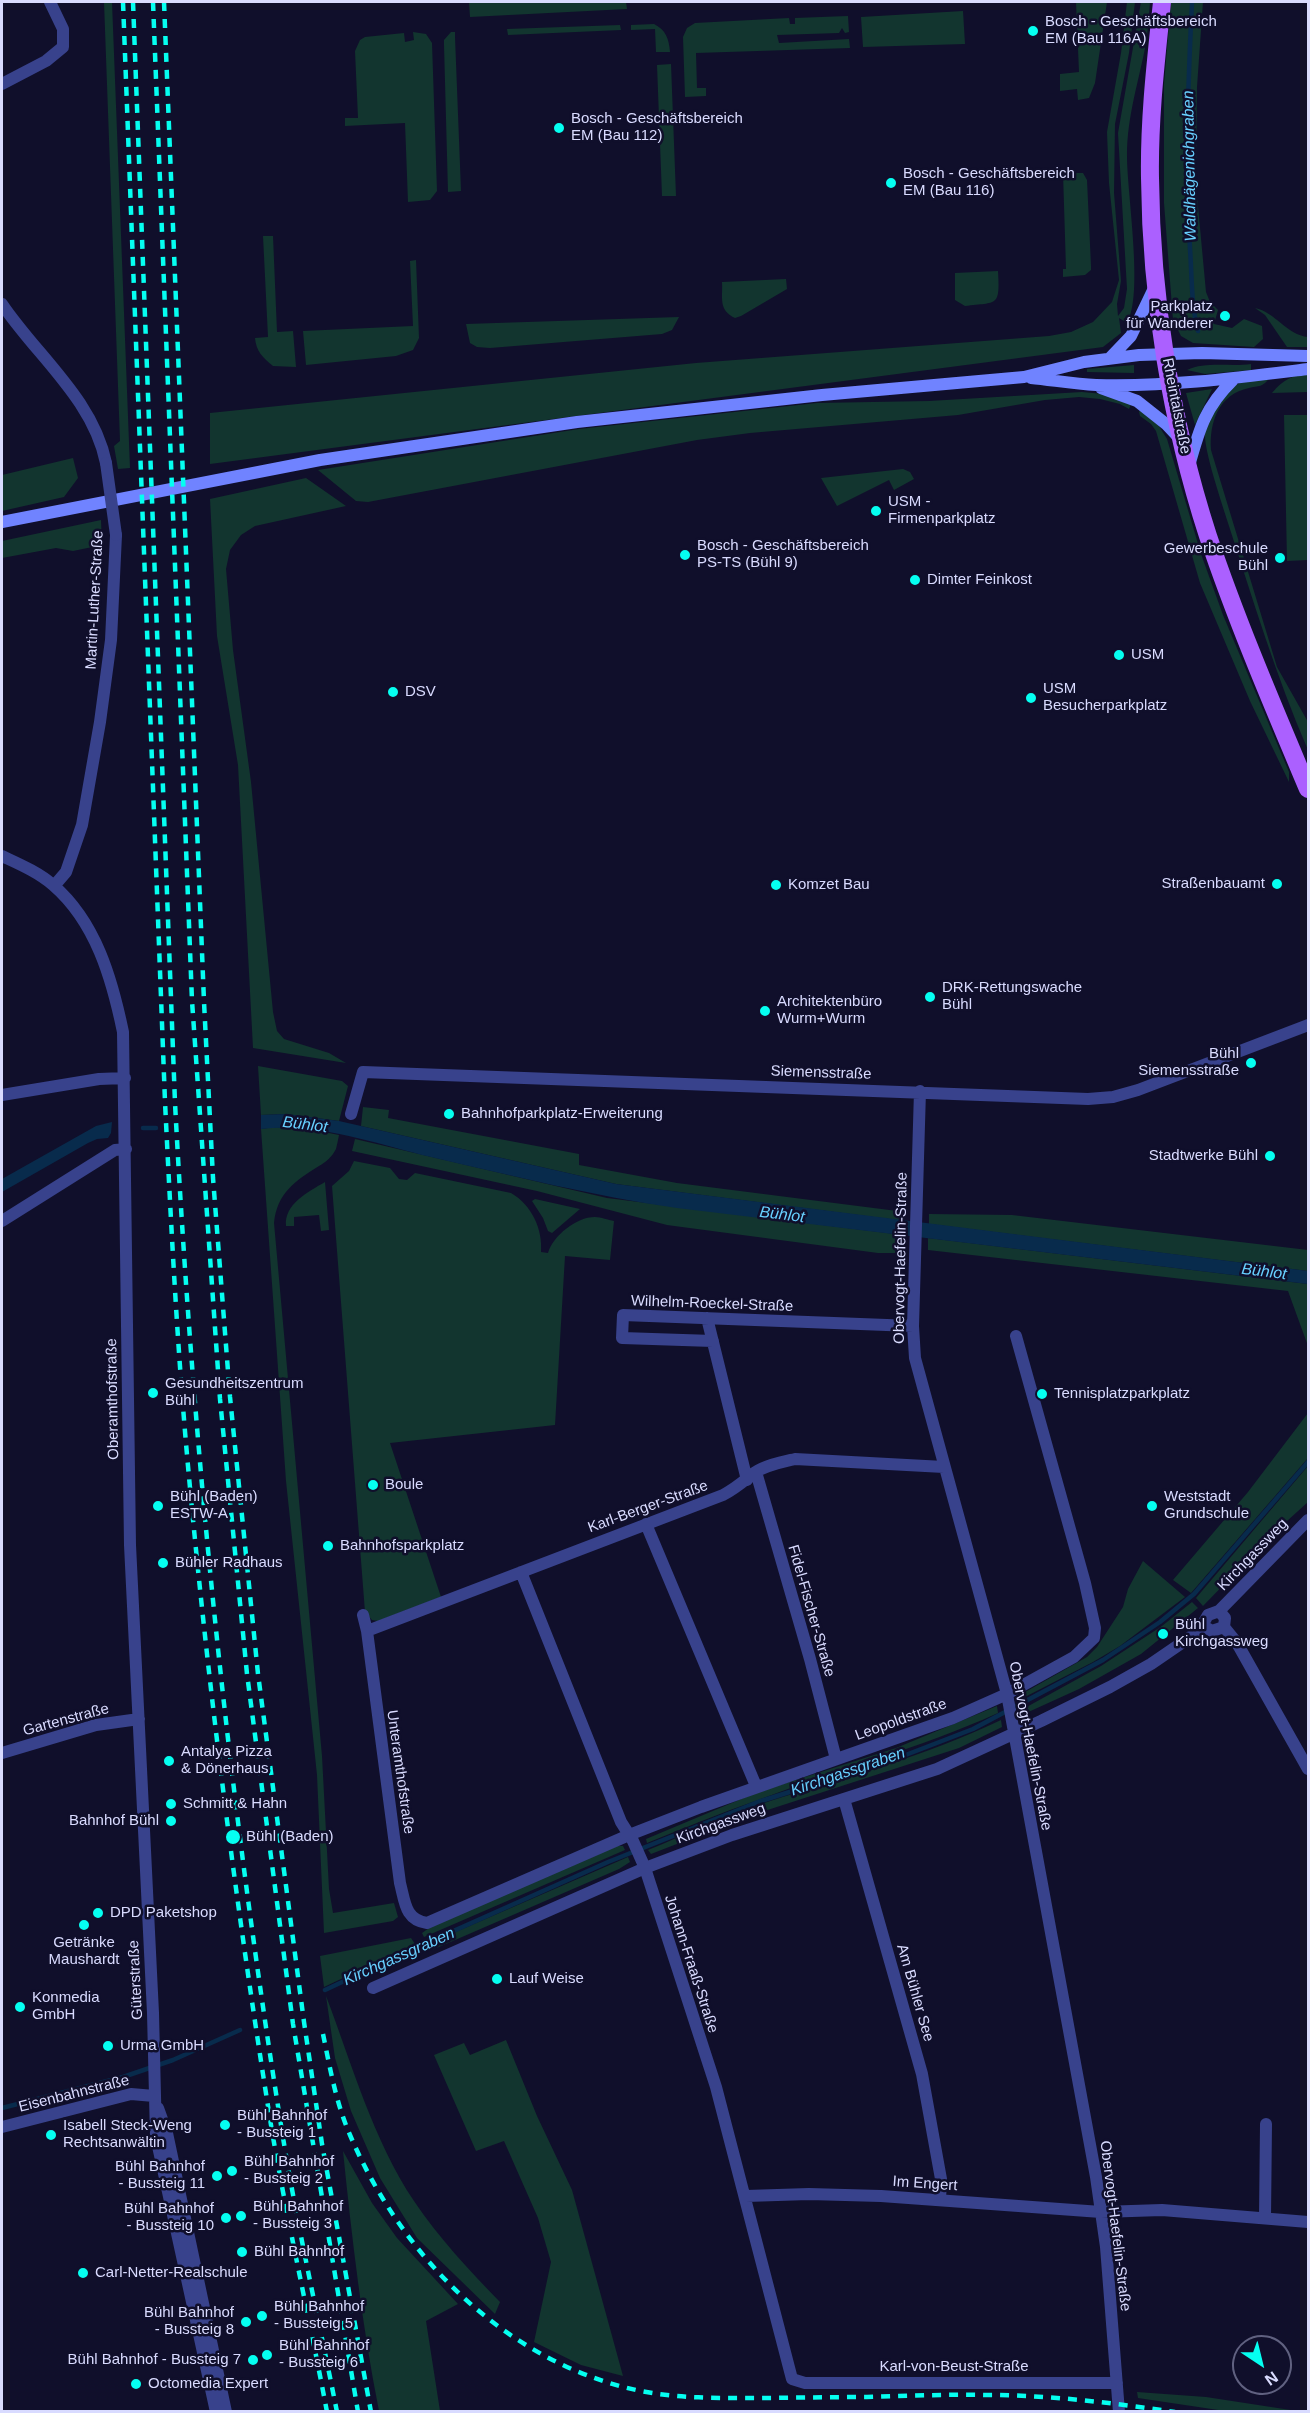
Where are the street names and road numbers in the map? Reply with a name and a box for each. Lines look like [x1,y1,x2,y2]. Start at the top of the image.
street label: Rheintalstraße [1158,356,1194,456]
street label: Martin-Luther-Straße [82,530,108,670]
street label: Siemensstraße [770,1062,872,1084]
street label: Obervogt-Haefelin-Straße [891,1172,911,1344]
street label: Wilhelm-Roeckel-Straße [630,1292,794,1316]
street label: Oberamthofstraße [103,1338,123,1460]
street label: Karl-Berger-Straße [585,1477,711,1537]
street label: Kirchgassweg [1214,1515,1292,1595]
street label: Fidel-Fischer-Straße [784,1543,838,1679]
street label: Obervogt-Haefelin-Straße [1005,1660,1055,1832]
street label: Leopoldstraße [853,1695,949,1745]
street label: Gartenstraße [21,1700,111,1740]
street label: Unteramthofstraße [382,1709,418,1835]
street label: Kirchgassweg [674,1800,768,1848]
street label: Johann-Fraaß-Straße [660,1893,722,2035]
street label: Güterstraße [125,1940,147,2020]
street label: Am Bühler See [892,1942,938,2044]
street label: Eisenbahnstraße [17,2072,131,2116]
street label: Obervogt-Haefelin-Straße [1096,2140,1134,2312]
street label: Im Engert [892,2173,958,2195]
street label: Karl-von-Beust-Straße [879,2358,1029,2376]

